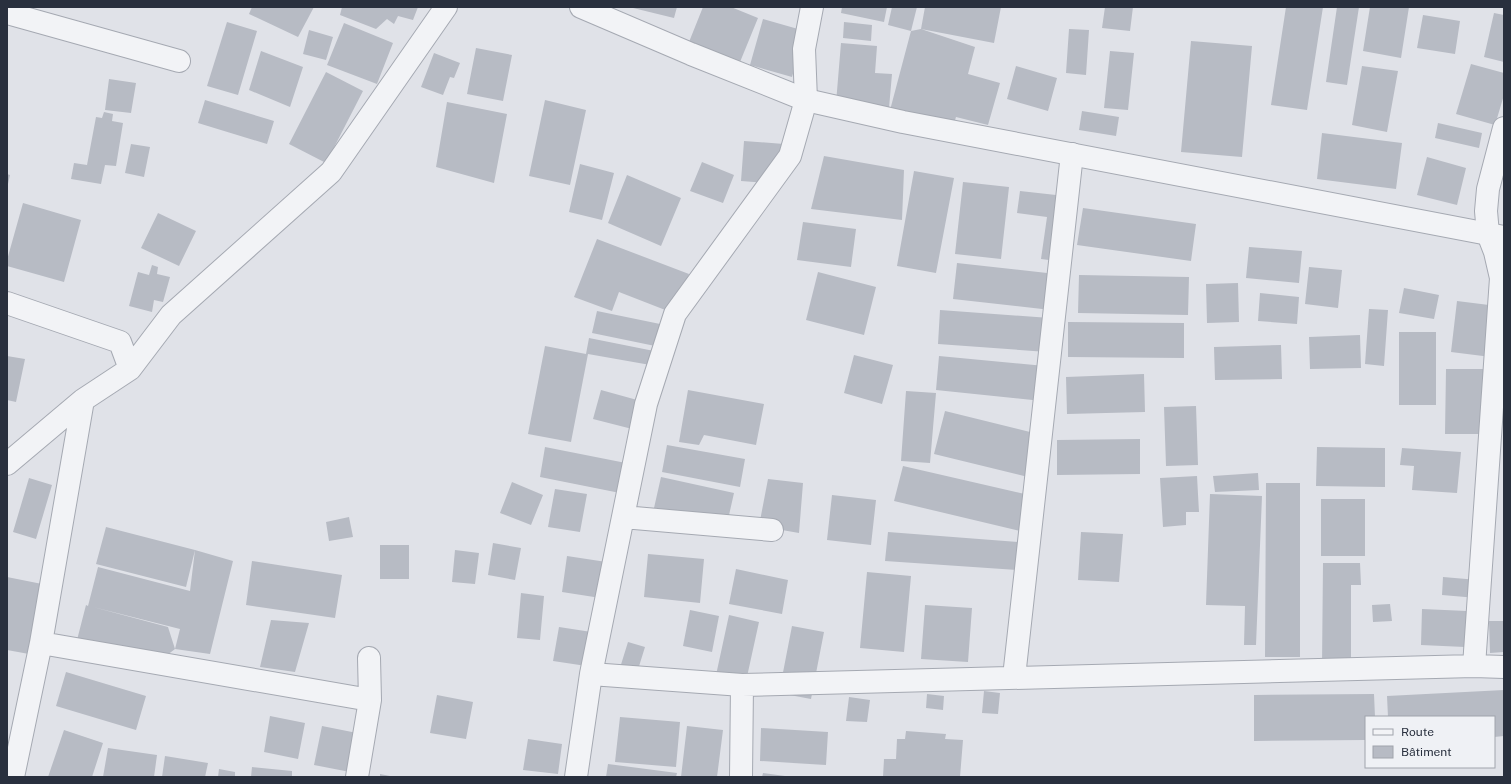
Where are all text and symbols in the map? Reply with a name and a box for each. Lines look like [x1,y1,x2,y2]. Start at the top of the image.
legend [1365,716,1495,768]
text: Route [1401,725,1434,739]
text: Bâtiment [1401,745,1452,759]

